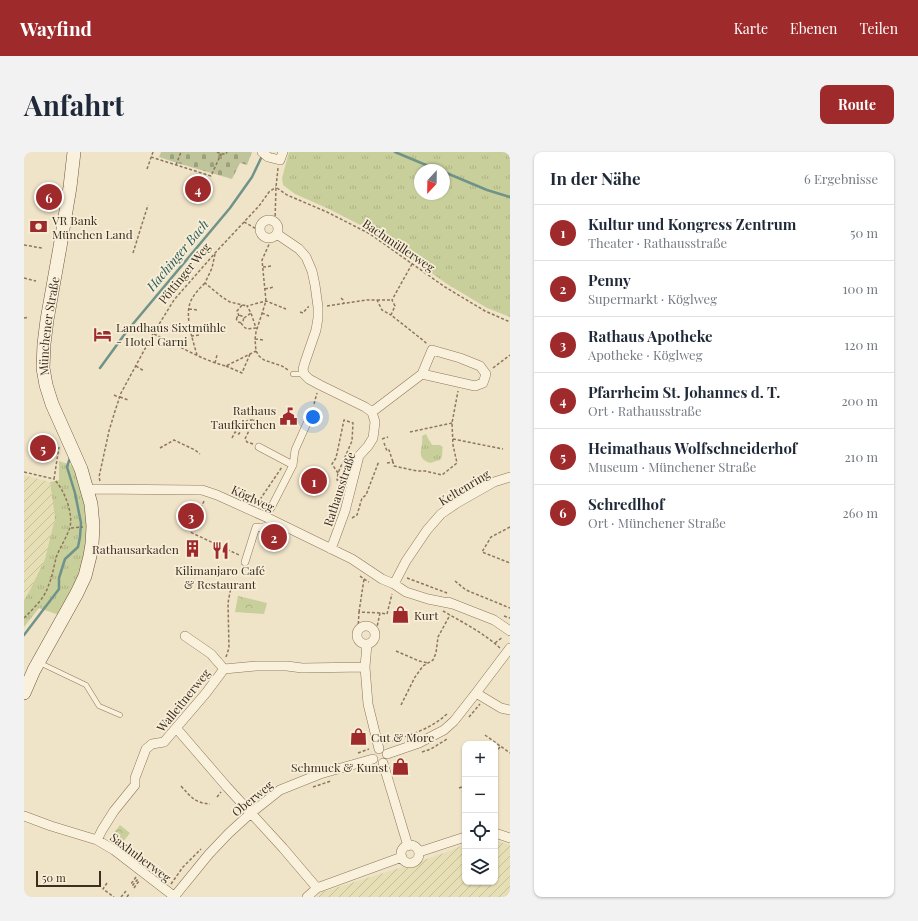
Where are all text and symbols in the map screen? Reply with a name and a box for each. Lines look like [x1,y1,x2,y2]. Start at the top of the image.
text: Wayfind [20,15,92,41]
text: Karte [734,19,768,38]
text: Ebenen [790,19,837,38]
text: Teilen [859,19,898,38]
button: Route [820,85,894,124]
text: Anfahrt [24,86,124,123]
north arrow [414,164,450,200]
text: In der Nähe [550,167,641,189]
text: 6 Ergebnisse [804,170,878,187]
pin: 4 [185,174,211,204]
pin: 6 [36,182,62,212]
place label: VR Bank München Land [51,212,133,242]
text: Kultur und Kongress Zentrum [588,214,796,234]
street label: Bachmüllerweg [360,215,439,275]
water label: Hachinger Bach [142,216,212,295]
bank icon: VR Bank München Land [29,217,49,237]
text: 1 [561,224,565,241]
text: 50 m [850,224,878,241]
text: Theater · Rathausstraße [588,234,727,251]
street label: Pöttinger Weg [154,239,214,307]
text: Penny [588,270,631,290]
street label: Münchener Straße [35,275,63,377]
text: 2 [560,280,566,297]
text: 100 m [843,280,878,297]
text: Supermarkt · Köglweg [588,290,717,307]
place label: Landhaus Sixtmühle - Hotel Garni [116,319,226,349]
hotel icon: Landhaus Sixtmühle - Hotel Garni [93,324,113,344]
text: Rathaus Apotheke [588,326,713,346]
text: 3 [560,336,566,353]
text: 120 m [844,336,878,353]
text: Apotheke · Köglweg [588,346,703,363]
text: Pfarrheim St. Johannes d. T. [588,382,780,402]
text: 4 [560,392,566,409]
text: 200 m [841,392,878,409]
place label: Rathaus Taufkirchen [211,402,276,432]
text: Ort · Rathausstraße [588,402,702,419]
public building icon: Rathaus Taufkirchen [279,407,299,427]
your location [303,407,323,427]
pin: 5 [30,433,56,463]
text: Heimathaus Wolfschneiderhof [588,438,797,458]
text: 5 [560,448,566,465]
text: 210 m [844,448,878,465]
street label: Rathausstraße [319,450,359,528]
text: Museum · Münchener Straße [588,458,756,475]
street label: Keltenring [435,465,493,509]
pin: 1 [301,466,327,496]
street label: Köglweg [229,481,278,515]
text: Schredlhof [588,494,664,514]
pin: 3 [178,501,204,531]
text: 6 [559,504,567,521]
text: 260 m [842,504,878,521]
text: Ort · Münchener Straße [588,514,726,531]
pin: 2 [261,522,287,552]
building icon: Rathausarkaden [182,539,202,559]
place label: Rathausarkaden [92,541,179,557]
restaurant icon: Kilimanjaro Café & Restaurant [210,541,230,561]
place label: Kilimanjaro Café & Restaurant [175,562,265,592]
shop icon: Kurt [391,605,411,625]
place label: Kurt [414,607,439,623]
street label: Walleitnerweg [152,665,214,736]
shop icon: Cut & More [348,727,368,747]
place label: Cut & More [371,729,434,745]
map controls [462,741,498,885]
button: + [462,741,498,777]
shop icon: Schmuck & Kunst [391,757,411,777]
place label: Schmuck & Kunst [291,759,389,775]
street label: Oberweg [228,776,276,820]
button: − [462,777,498,813]
button: locate [462,813,498,849]
street label: Saxhuberweg [107,829,175,886]
button: layers [462,849,498,885]
scale bar [36,869,101,888]
text: 50 m [42,870,66,885]

